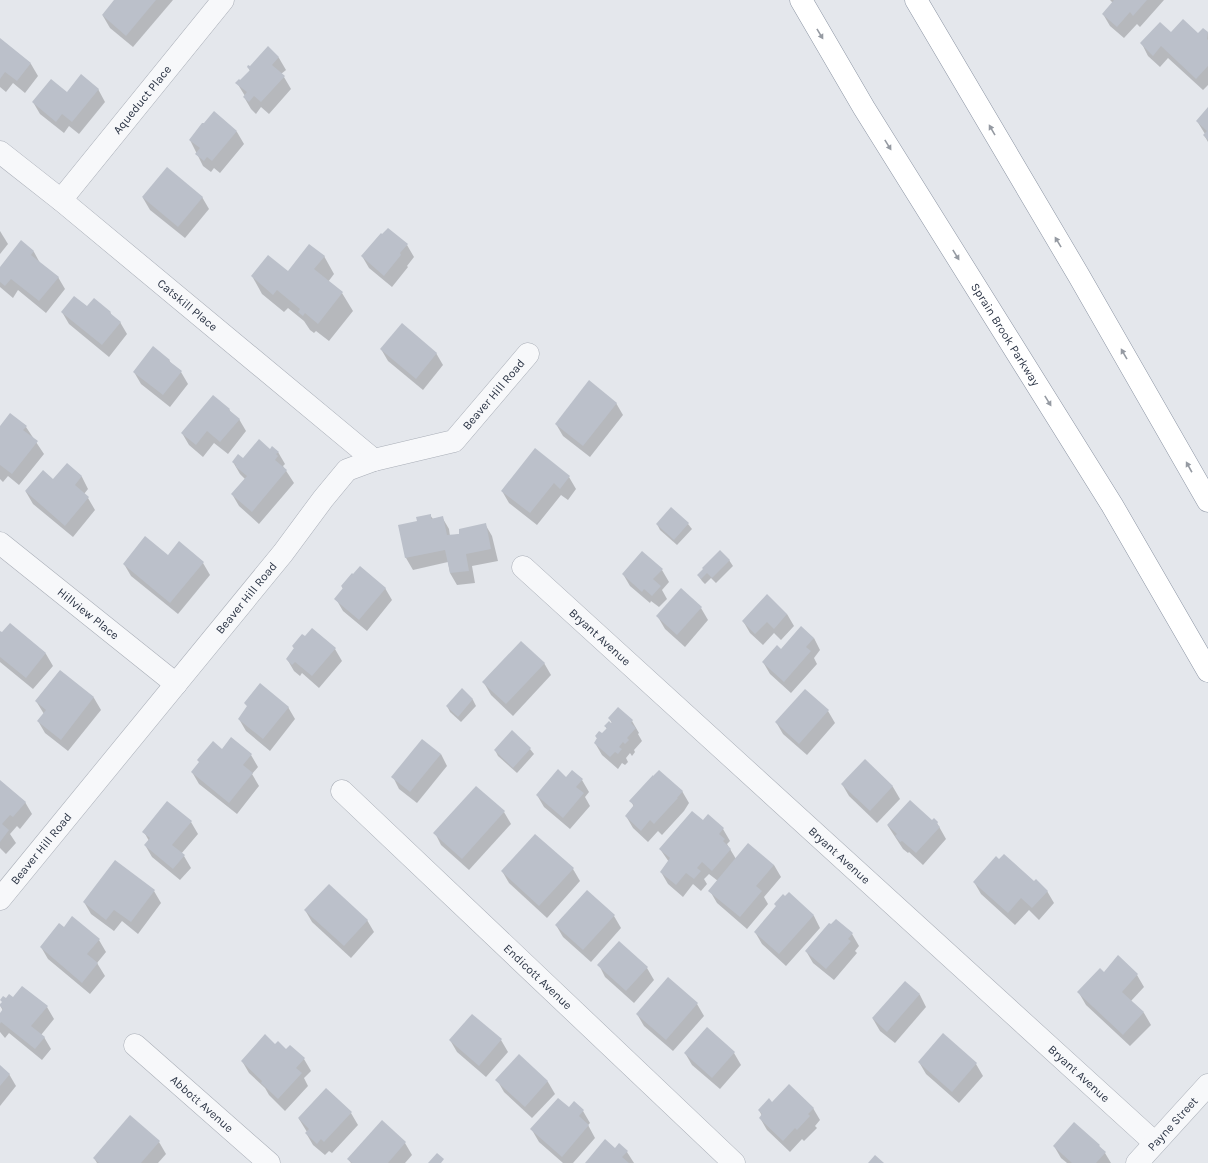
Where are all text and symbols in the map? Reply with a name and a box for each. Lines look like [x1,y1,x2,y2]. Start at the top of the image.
one-way arrow [817,28,824,40]
street label: Aqueduct Place [110,63,174,137]
one-way arrow [989,124,996,136]
one-way arrow [884,139,891,151]
one-way arrow [1055,236,1062,248]
one-way arrow [953,250,960,261]
street label: Catskill Place [155,276,220,334]
street label: Sprain Brook Parkway [968,280,1043,389]
one-way arrow [1121,348,1128,360]
street label: Beaver Hill Road [460,356,528,433]
one-way arrow [1044,396,1052,406]
one-way arrow [1186,461,1192,473]
street label: Beaver Hill Road [213,559,280,637]
street label: Hillview Place [55,585,122,642]
street label: Bryant Avenue [566,606,633,669]
street label: Beaver Hill Road [8,810,75,887]
street label: Bryant Avenue [806,824,873,887]
street label: Endicott Avenue [501,941,575,1013]
street label: Bryant Avenue [1045,1042,1112,1105]
street label: Abbott Avenue [167,1072,236,1135]
street label: Payne Street [1145,1094,1201,1154]

